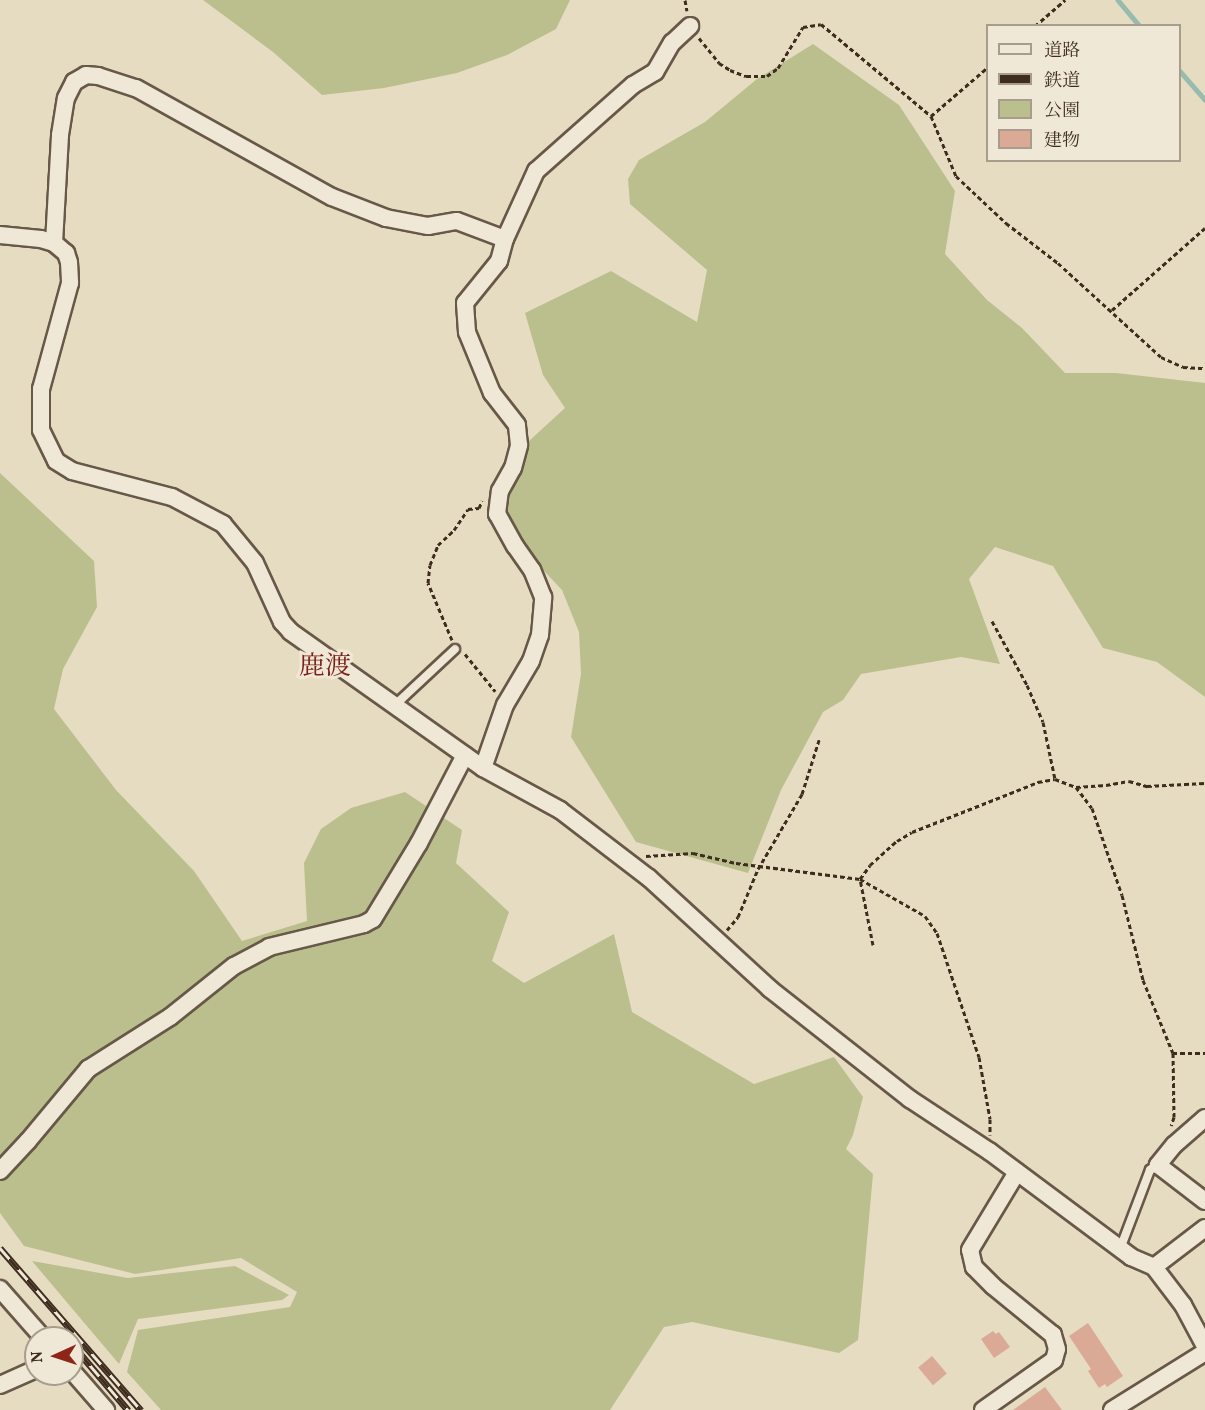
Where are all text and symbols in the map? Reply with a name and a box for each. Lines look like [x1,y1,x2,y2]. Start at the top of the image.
legend [986,24,1181,162]
text: 道路 [1044,39,1080,64]
text: 鉄道 [1044,69,1080,94]
text: 公園 [1044,99,1080,124]
text: 建物 [1044,129,1080,154]
district label: 鹿渡 [299,652,351,684]
north arrow [24,1326,84,1386]
text: N [27,1350,49,1363]

